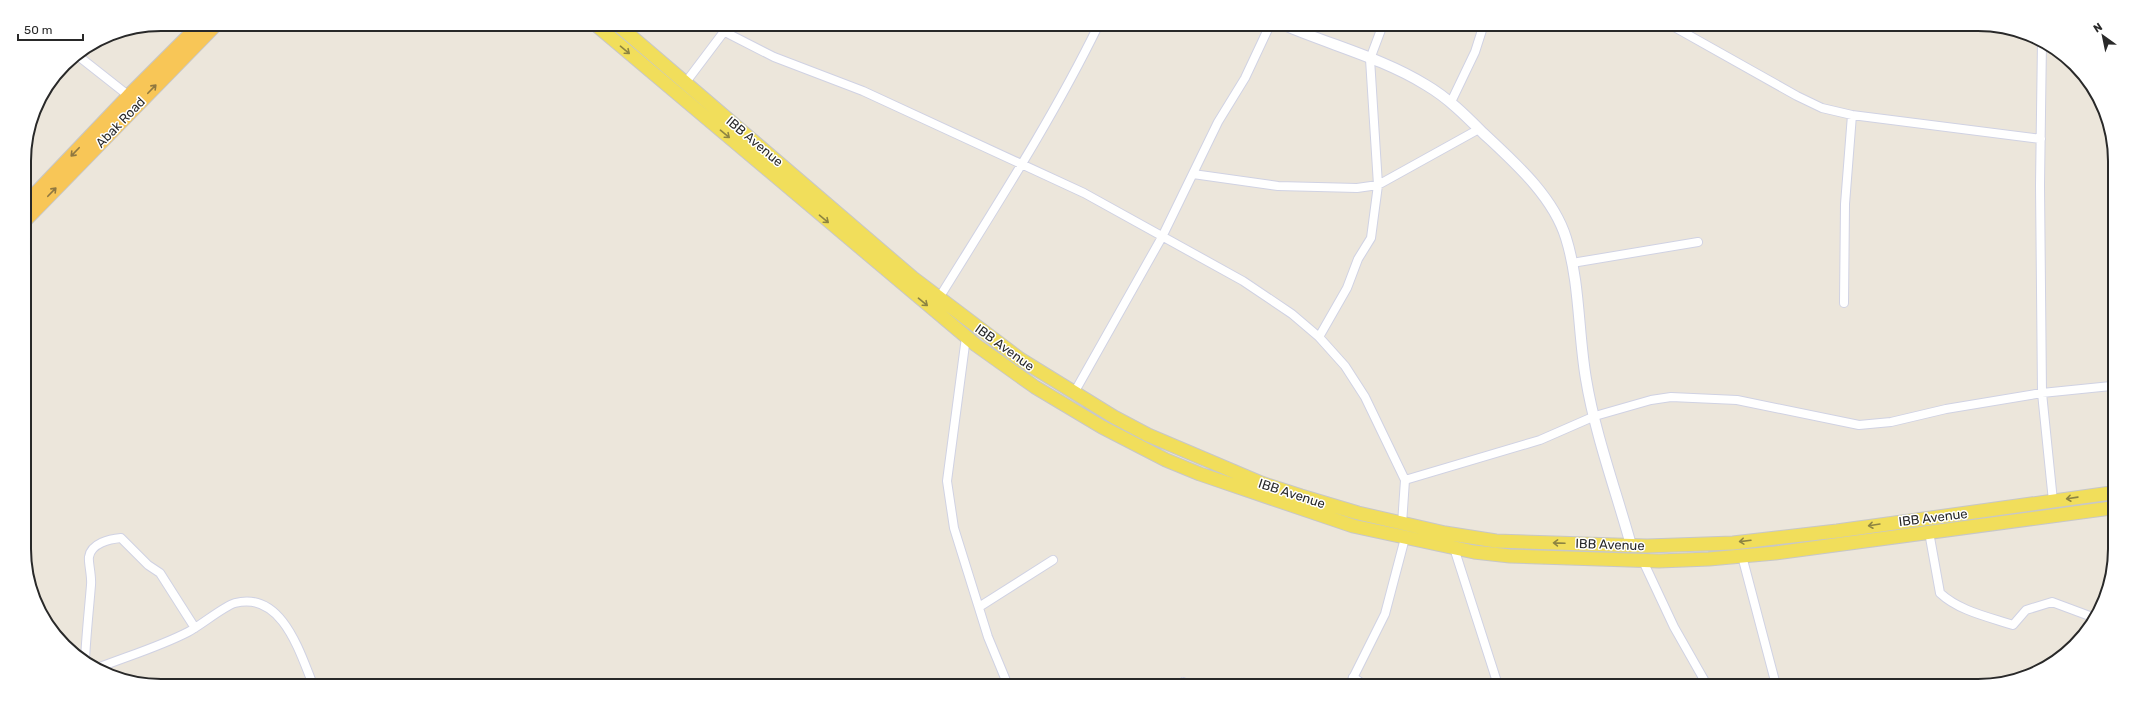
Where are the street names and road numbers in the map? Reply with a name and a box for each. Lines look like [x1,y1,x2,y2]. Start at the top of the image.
street label: Abak Road [93,94,148,151]
street label: IBB Avenue [723,113,786,169]
street label: IBB Avenue [972,321,1037,374]
street label: IBB Avenue [1257,476,1327,511]
street label: IBB Avenue [1898,506,1968,529]
street label: IBB Avenue [1575,536,1645,553]

